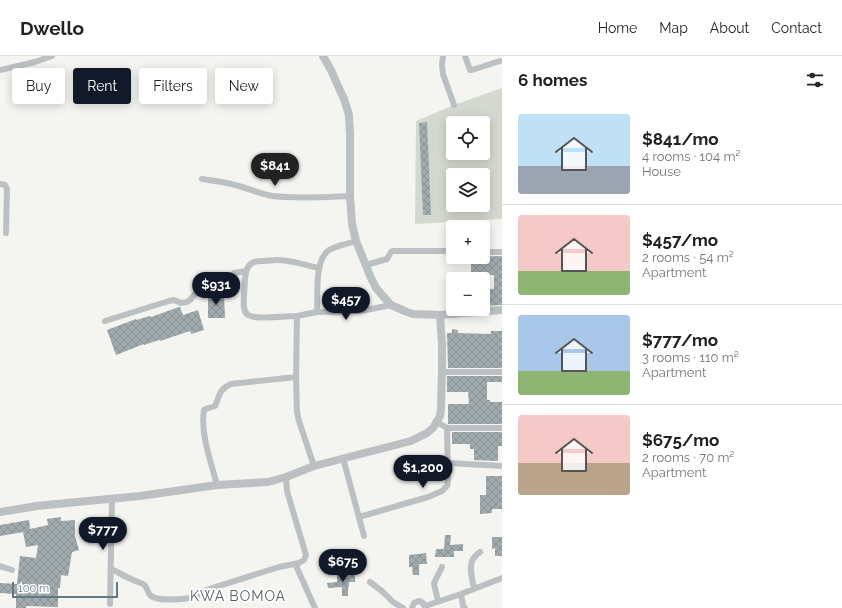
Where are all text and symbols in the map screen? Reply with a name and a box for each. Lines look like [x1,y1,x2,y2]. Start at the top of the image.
text: Dwello [20,17,84,39]
text: Home [598,20,637,36]
text: Map [659,20,688,36]
text: About [710,20,749,36]
text: Contact [771,20,822,36]
chip: Buy [12,68,65,104]
chip: Rent [73,68,131,104]
chip: Filters [139,68,207,104]
chip: New [215,68,273,104]
icon: filters [804,69,826,91]
text: 6 homes [518,70,587,90]
map controls [446,116,490,316]
button: locate [446,116,490,160]
text: $841/mo [642,129,719,149]
icon: home [550,130,598,178]
text: 4 rooms · 104 m² [642,149,740,164]
pin: $841 [251,153,299,187]
text: $841 [260,158,290,173]
text: House [642,164,681,179]
button: layers [446,168,490,212]
button: + [446,220,490,264]
text: $457/mo [642,230,718,250]
icon: home [550,231,598,279]
text: 2 rooms · 54 m² [642,250,734,265]
text: Apartment [642,265,706,280]
pin: $931 [192,272,240,306]
button: − [446,272,490,316]
text: $931 [201,277,231,292]
pin: $457 [322,287,370,321]
text: $457 [331,292,361,307]
text: $777/mo [642,330,718,350]
icon: home [550,331,598,379]
text: 3 rooms · 110 m² [642,350,739,365]
text: Apartment [642,365,706,380]
text: $675/mo [642,430,719,450]
icon: home [550,431,598,479]
text: 2 rooms · 70 m² [642,450,734,465]
pin: $1,200 [390,455,456,489]
text: $1,200 [403,460,443,475]
text: Apartment [642,465,706,480]
pin: $777 [79,517,127,551]
text: $777 [88,522,118,537]
pin: $675 [319,549,367,583]
text: $675 [328,554,358,569]
scale bar [12,580,118,599]
text: 100 m [18,582,49,595]
district label: KWA BOMOA [190,588,286,604]

